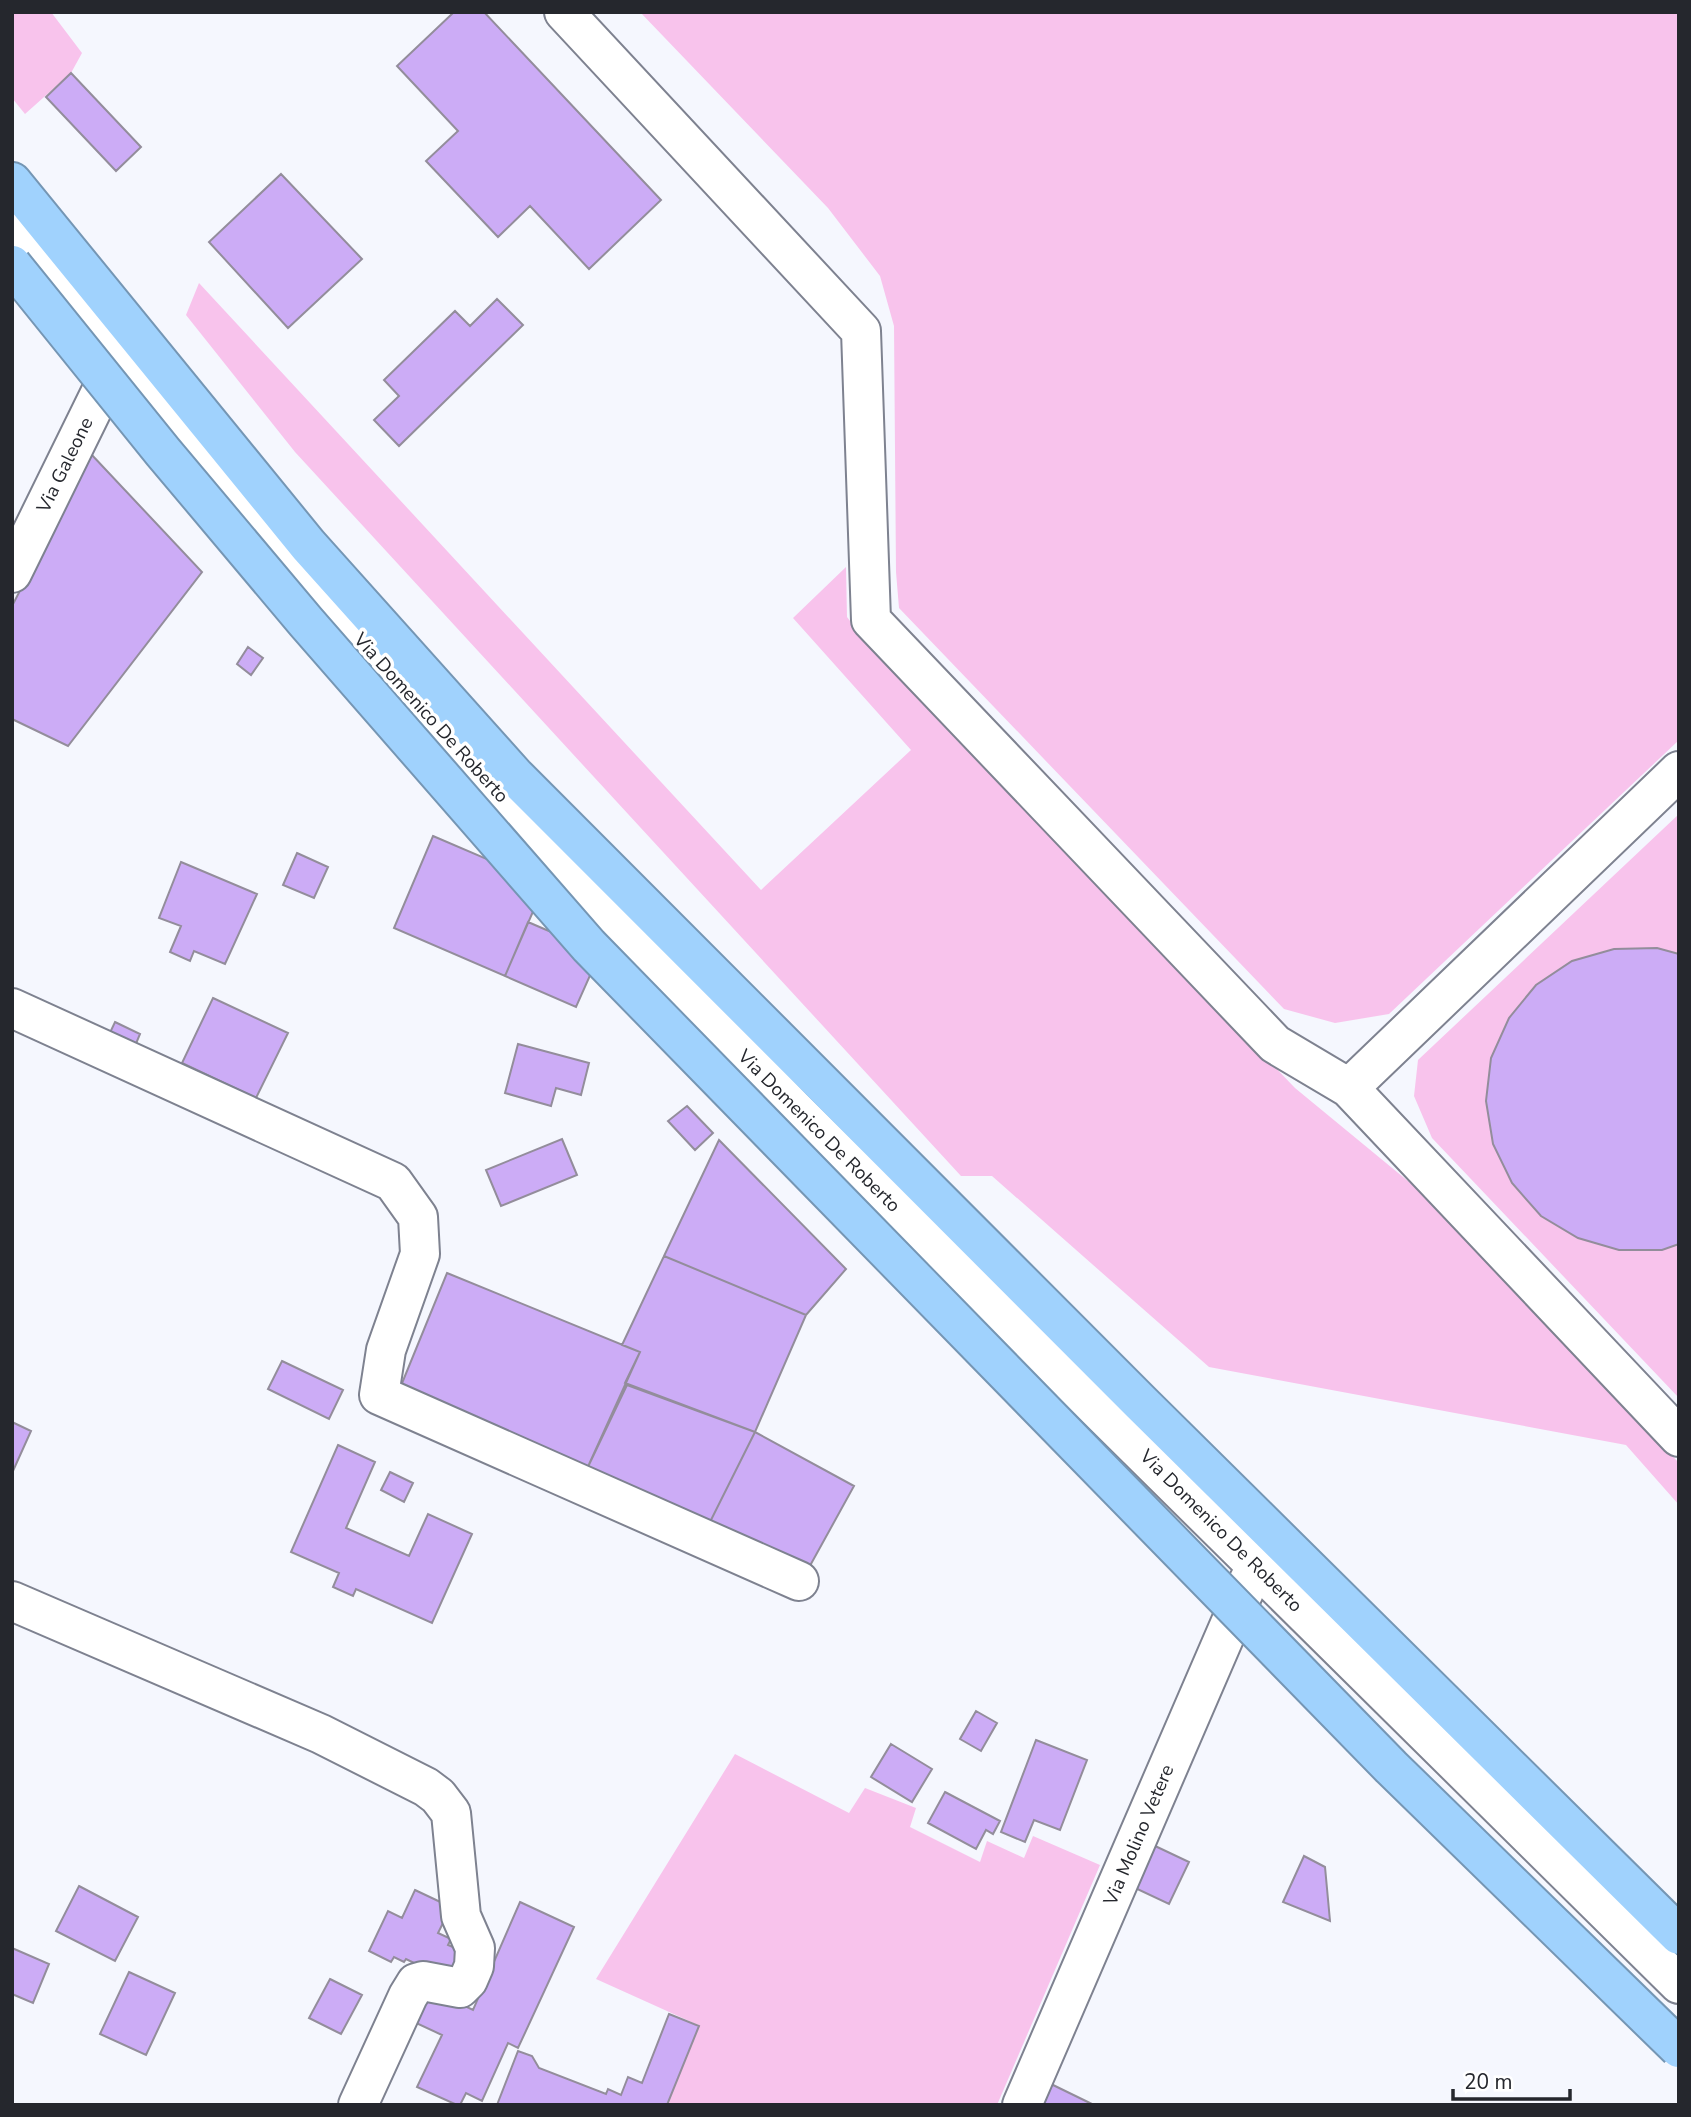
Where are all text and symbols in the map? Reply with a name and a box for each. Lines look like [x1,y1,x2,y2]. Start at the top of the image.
street label: Via Galeone [30,413,99,518]
street label: Via Domenico De Roberto [347,627,514,809]
street label: Via Domenico De Roberto [731,1043,906,1218]
street label: Via Domenico De Roberto [1133,1443,1308,1618]
street label: Via Molino Vetere [1097,1760,1180,1911]
scale bar [1453,2058,1570,2102]
text: 20 m [1464,2068,1513,2096]

